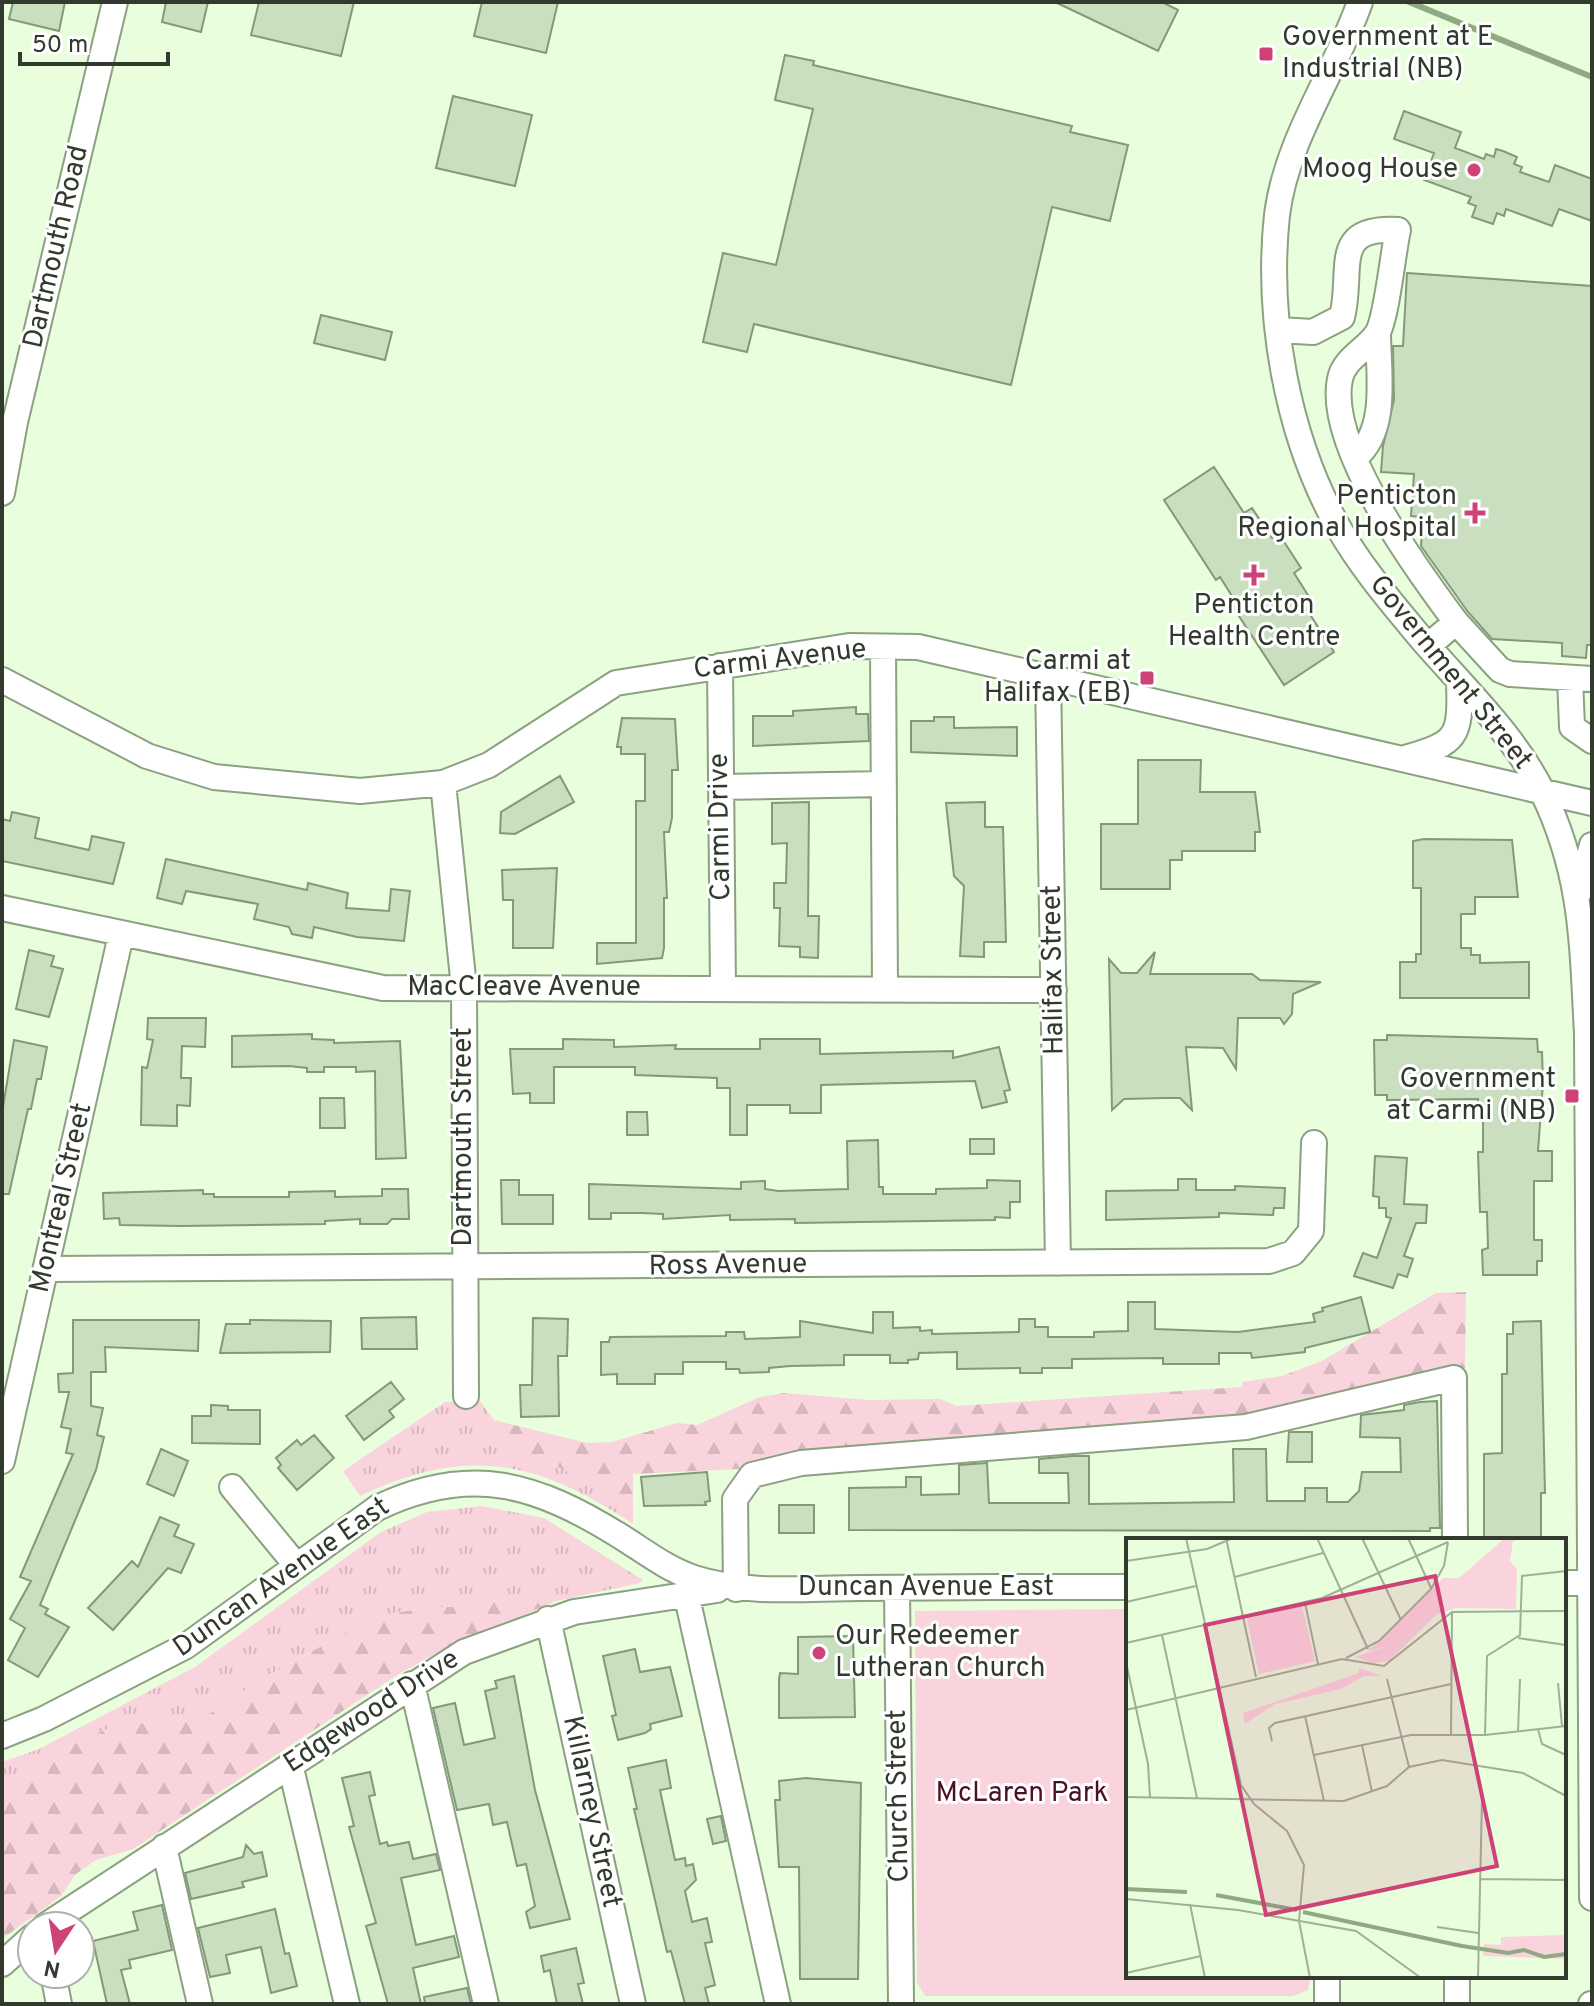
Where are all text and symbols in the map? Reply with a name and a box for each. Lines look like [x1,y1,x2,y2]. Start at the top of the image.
scale bar [20,16,168,66]
place label: Government at E Industrial (NB) [1282,20,1493,88]
text: 50 m [32,31,88,61]
marker: Government at E Industrial (NB) [1257,45,1275,63]
street label: Dartmouth Road [16,142,98,352]
place label: Moog House [1302,152,1458,188]
marker: Moog House [1465,161,1483,179]
place label: Penticton Regional Hospital [1237,479,1457,547]
marker: Penticton Regional Hospital [1464,502,1486,524]
marker: Penticton Health Centre [1243,564,1265,586]
street label: Government Street [1360,568,1540,778]
place label: Penticton Health Centre [1168,588,1340,656]
street label: Carmi Avenue [692,632,868,688]
place label: Carmi at Halifax (EB) [984,644,1131,712]
marker: Carmi at Halifax (EB) [1138,669,1156,687]
street label: Carmi Drive [702,753,740,901]
street label: Halifax Street [1035,884,1073,1056]
street label: MacCleave Avenue [407,970,641,1006]
street label: Dartmouth Street [446,1027,482,1247]
place label: Government at Carmi (NB) [1386,1062,1556,1130]
marker: Government at Carmi (NB) [1563,1087,1581,1105]
street label: Montreal Street [23,1100,101,1296]
street label: Ross Avenue [648,1247,808,1285]
street label: Duncan Avenue East [167,1490,397,1666]
inset map [1126,1538,1566,1978]
street label: Duncan Avenue East [798,1570,1054,1606]
place label: Our Redeemer Lutheran Church [835,1619,1046,1687]
street label: Edgewood Drive [277,1642,467,1782]
marker: Our Redeemer Lutheran Church [810,1644,828,1662]
street label: Church Street [879,1709,919,1883]
street label: Killarney Street [553,1713,629,1911]
park label: McLaren Park [936,1776,1108,1812]
north arrow [16,1910,96,1990]
text: N [42,1952,63,1982]

